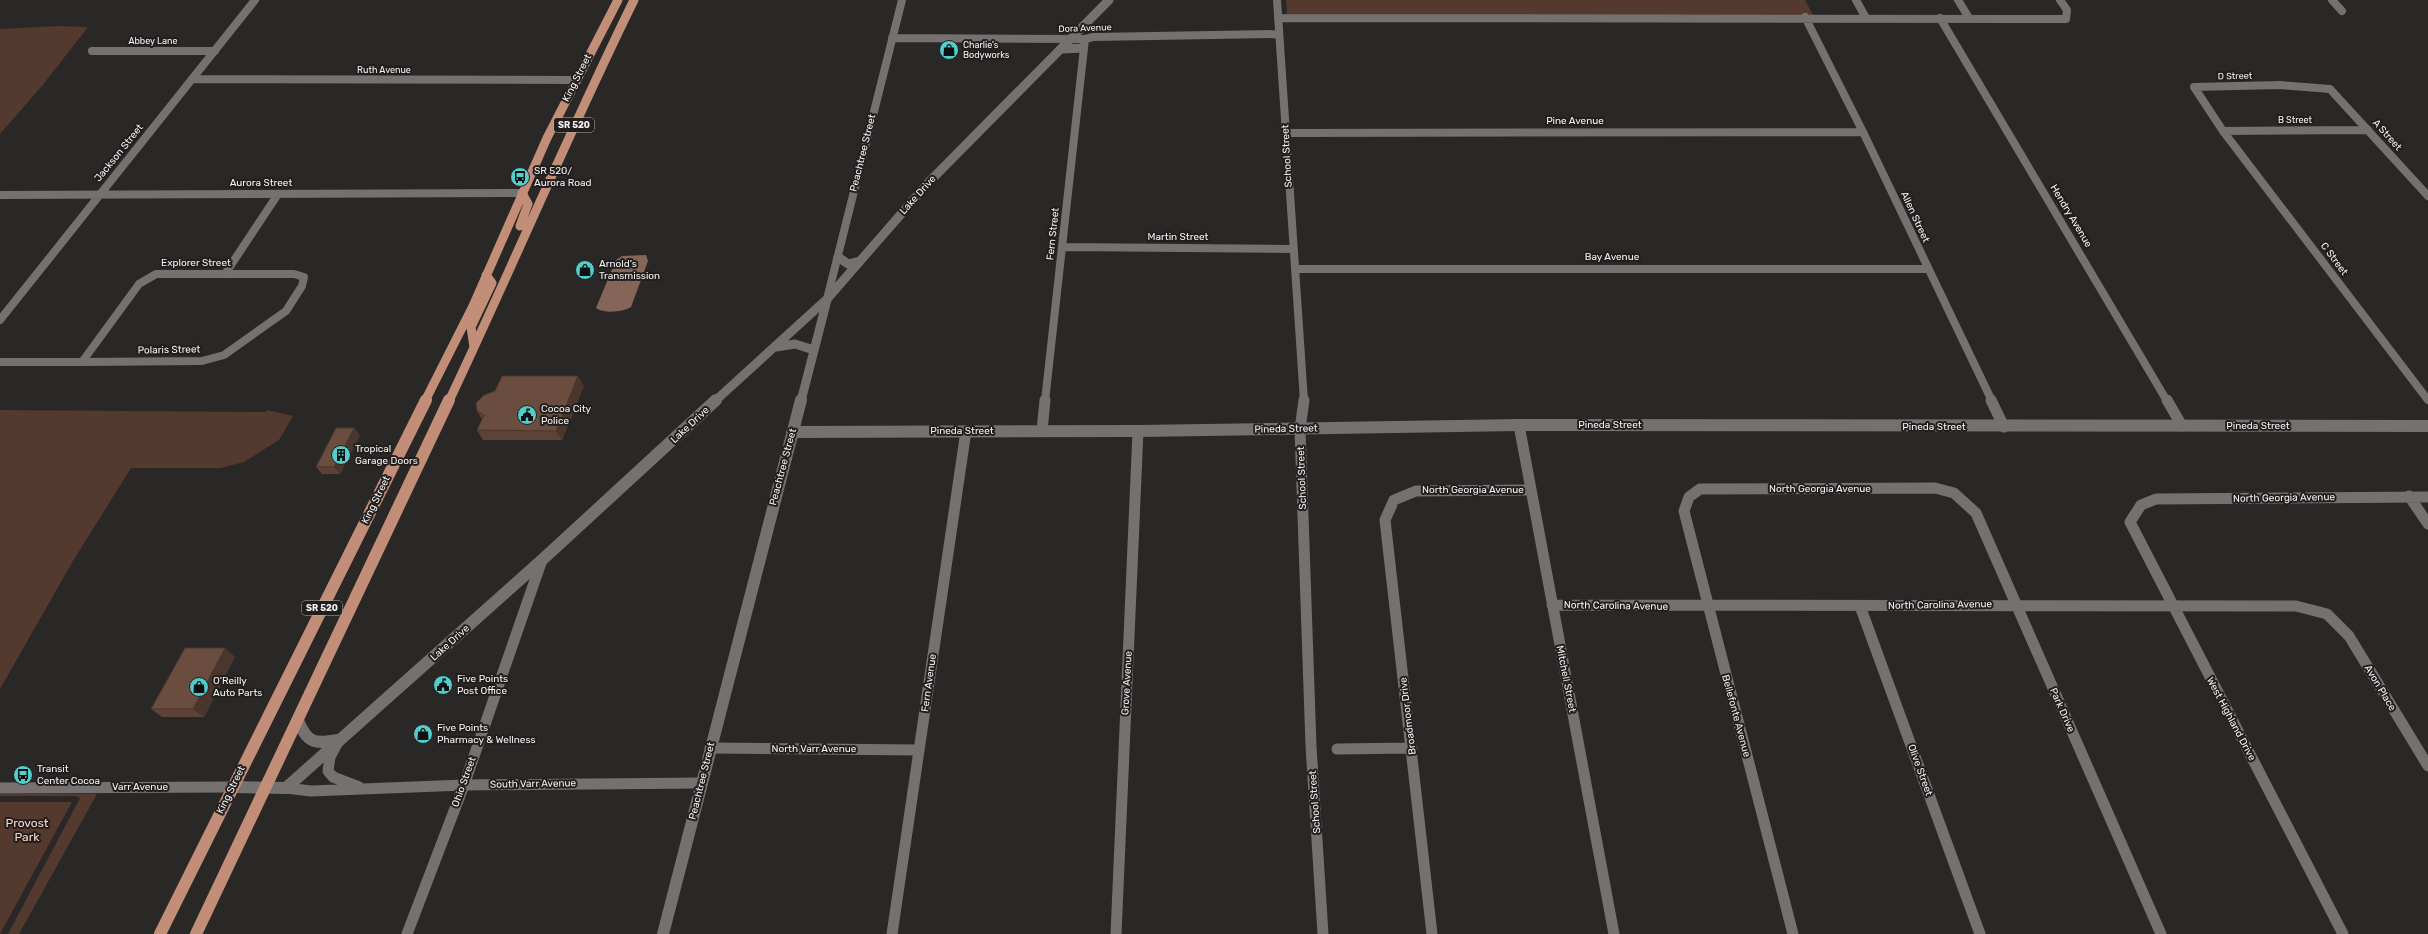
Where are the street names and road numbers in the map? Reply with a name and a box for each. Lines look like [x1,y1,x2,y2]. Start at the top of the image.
street label: Dora Avenue [1058,22,1112,34]
street label: Abbey Lane [128,36,178,46]
street label: King Street [560,52,594,104]
street label: Ruth Avenue [357,65,411,75]
street label: D Street [2218,71,2253,81]
street label: Peachtree Street [848,113,878,193]
street label: Pine Avenue [1546,115,1604,127]
street label: B Street [2278,115,2313,125]
street label: A Street [2370,117,2404,153]
road number: SR 520 [554,118,594,132]
street label: Jackson Street [92,122,146,184]
street label: School Street [1279,124,1295,188]
street label: Lake Drive [897,173,939,217]
street label: Aurora Street [230,177,292,189]
street label: Hendry Avenue [2048,182,2095,250]
street label: Allen Street [1898,190,1932,244]
street label: Fern Street [1044,207,1062,261]
street label: Martin Street [1147,231,1209,243]
street label: C Street [2318,240,2350,278]
street label: Bay Avenue [1585,251,1640,263]
street label: Explorer Street [161,257,231,269]
street label: Polaris Street [138,343,201,357]
street label: Lake Drive [668,404,712,446]
street label: Pineda Street [1578,419,1642,431]
street label: Pineda Street [2226,420,2290,432]
street label: Pineda Street [1902,421,1966,433]
street label: Pineda Street [1254,422,1318,436]
street label: Pineda Street [930,425,994,437]
street label: Peachtree Street [767,427,799,507]
street label: School Street [1295,446,1309,510]
street label: King Street [359,474,393,526]
street label: North Georgia Avenue [1769,483,1871,495]
street label: North Georgia Avenue [1422,484,1524,496]
street label: North Georgia Avenue [2233,491,2335,505]
street label: North Carolina Avenue [1888,598,1993,612]
street label: North Carolina Avenue [1564,599,1669,613]
road number: SR 520 [302,601,342,615]
street label: Lake Drive [428,622,472,664]
street label: Mitchell Street [1554,645,1578,713]
street label: Grove Avenue [1119,650,1135,715]
street label: Fern Avenue [919,653,939,713]
street label: Avon Place [2362,663,2399,713]
street label: Bellefonte Avenue [1719,673,1753,759]
street label: West Highland Drive [2204,675,2258,763]
street label: Broadmoor Drive [1397,676,1419,755]
street label: Park Drive [2047,686,2077,734]
street label: Peachtree Street [687,741,717,821]
street label: North Varr Avenue [772,743,857,755]
street label: Olive Street [1905,743,1935,797]
street label: Ohio Street [449,755,479,809]
street label: King Street [214,764,248,816]
street label: School Street [1307,770,1323,834]
street label: South Varr Avenue [490,777,577,791]
street label: Varr Avenue [112,781,168,793]

